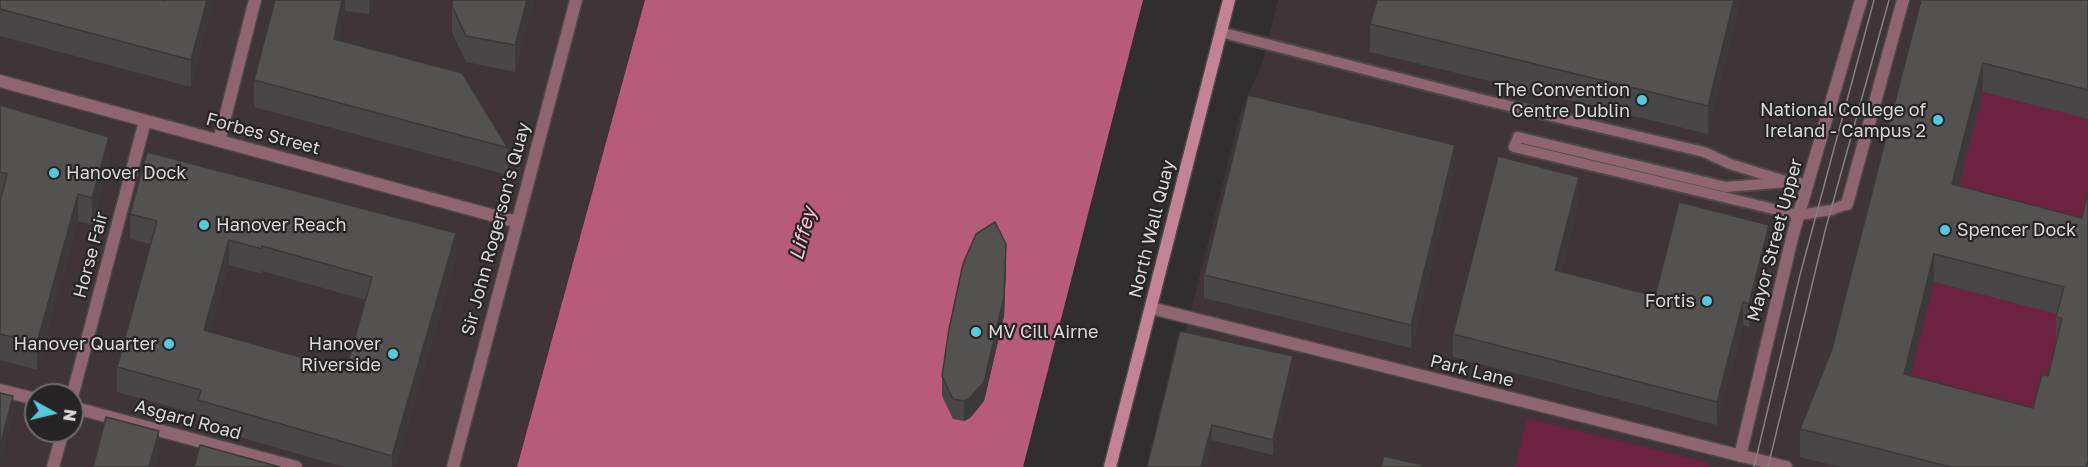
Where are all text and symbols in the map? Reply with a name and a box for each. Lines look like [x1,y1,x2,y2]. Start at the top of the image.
place label: The Convention Centre Dublin [1494,79,1630,122]
marker: The Convention Centre Dublin [1635,93,1649,107]
place label: National College of Ireland - Campus 2 [1760,99,1926,142]
street label: Forbes Street [204,108,322,160]
marker: National College of Ireland - Campus 2 [1931,113,1945,127]
street label: Sir John Rogerson's Quay [457,120,535,338]
street label: Mayor Street Upper [1743,156,1807,324]
street label: North Wall Quay [1124,158,1180,300]
place label: Hanover Dock [66,162,186,184]
marker: Hanover Dock [47,166,61,180]
water label: Liffey [784,205,822,263]
street label: Horse Fair [69,210,113,300]
place label: Hanover Reach [216,214,347,236]
marker: Hanover Reach [197,218,211,232]
place label: Spencer Dock [1957,219,2076,241]
marker: Spencer Dock [1938,223,1952,237]
place label: Fortis [1645,290,1695,312]
marker: Fortis [1700,294,1714,308]
place label: MV Cill Airne [988,321,1099,343]
marker: MV Cill Airne [969,325,983,339]
place label: Hanover Quarter [14,333,157,355]
place label: Hanover Riverside [301,333,381,376]
marker: Hanover Quarter [162,337,176,351]
marker: Hanover Riverside [386,347,400,361]
street label: Park Lane [1428,350,1516,392]
north arrow [24,383,84,443]
street label: Asgard Road [132,395,244,445]
text: N [59,408,81,423]

